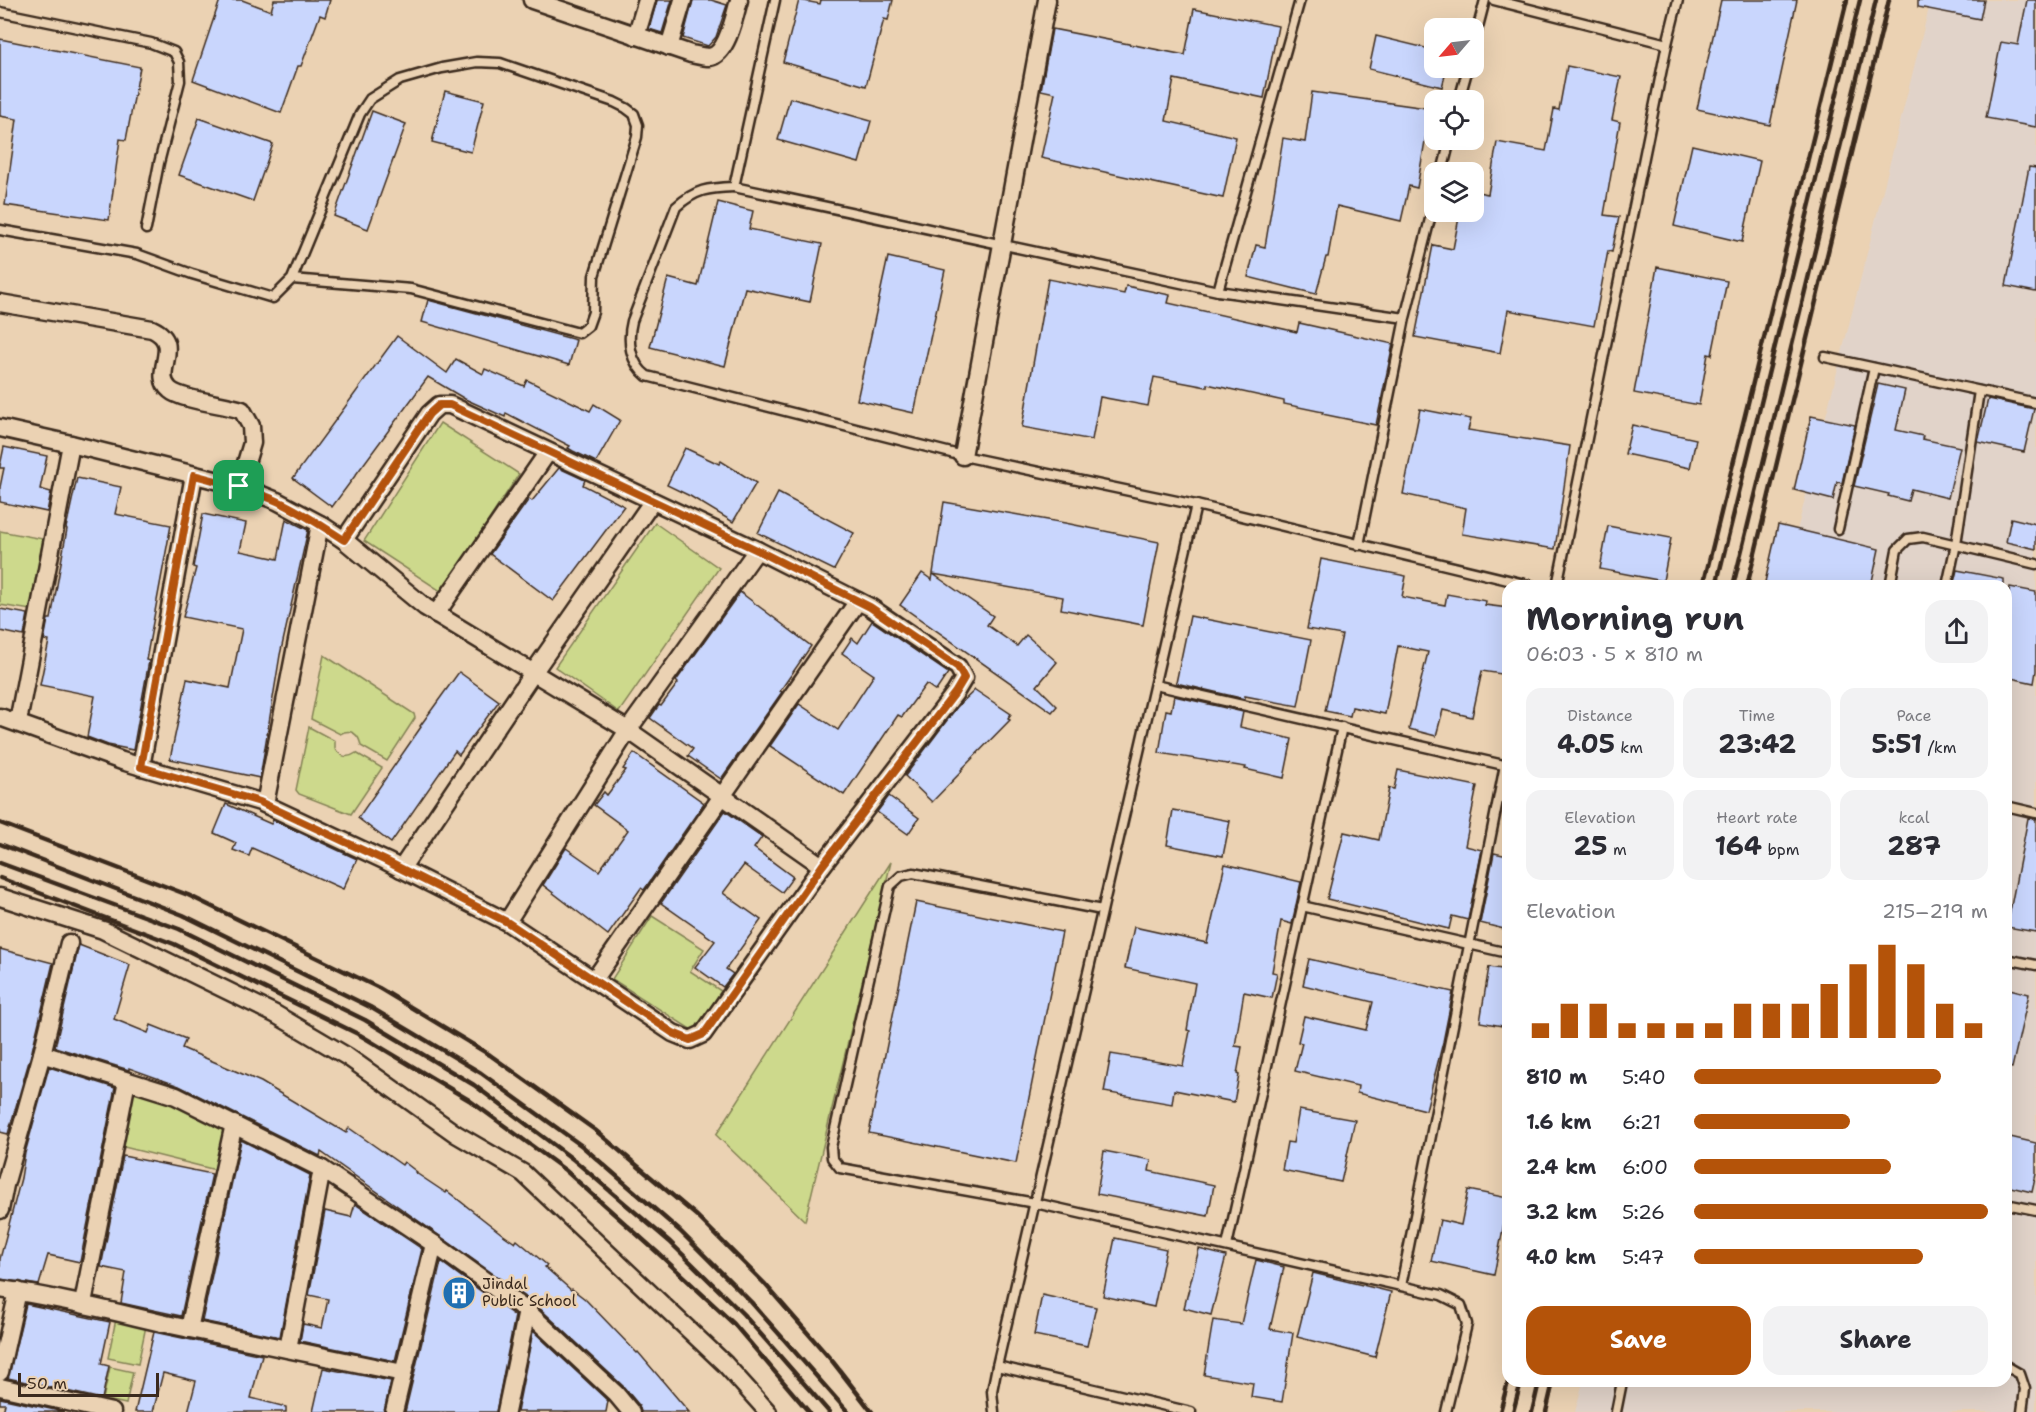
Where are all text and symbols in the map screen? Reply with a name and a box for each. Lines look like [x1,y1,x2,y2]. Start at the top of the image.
north arrow [1424,18,1484,78]
map controls [1424,18,1484,222]
button: locate [1424,90,1484,150]
button: layers [1424,162,1484,222]
pin [213,460,264,511]
icon: arrive [222,469,255,502]
text: Morning run [1526,596,1744,641]
button: share [1925,600,1988,663]
text: 06:03 · 5 × 810 m [1526,641,1703,667]
text: Distance [1567,705,1633,726]
text: Time [1739,705,1775,726]
text: Pace [1896,705,1932,726]
text: 4.05 [1557,726,1615,761]
text: 23:42 [1718,726,1796,761]
text: 5:51 [1872,726,1922,761]
text: km [1615,737,1643,758]
text: /km [1922,737,1956,758]
text: Elevation [1564,807,1636,828]
text: Heart rate [1716,807,1798,828]
text: kcal [1898,807,1930,828]
text: 25 [1573,828,1608,863]
text: 164 [1714,828,1762,863]
text: 287 [1887,828,1941,863]
text: m [1608,839,1627,860]
text: bpm [1762,839,1800,860]
text: Elevation [1526,898,1616,924]
text: 215–219 m [1882,898,1988,924]
text: 810 m [1526,1064,1587,1090]
text: 5:40 [1622,1064,1666,1090]
text: 1.6 km [1526,1109,1592,1135]
text: 6:21 [1622,1109,1661,1135]
text: 2.4 km [1526,1154,1596,1180]
text: 6:00 [1622,1154,1668,1180]
text: 3.2 km [1526,1199,1597,1225]
text: 5:26 [1622,1199,1665,1225]
text: 4.0 km [1526,1244,1596,1270]
text: 5:47 [1622,1244,1664,1270]
place label: Jindal Public School [482,1274,577,1311]
building icon: Jindal Public School [441,1275,477,1311]
button: Save [1526,1306,1751,1375]
button: Share [1763,1306,1988,1375]
scale bar [18,1370,159,1398]
text: 50 m [27,1373,67,1394]

